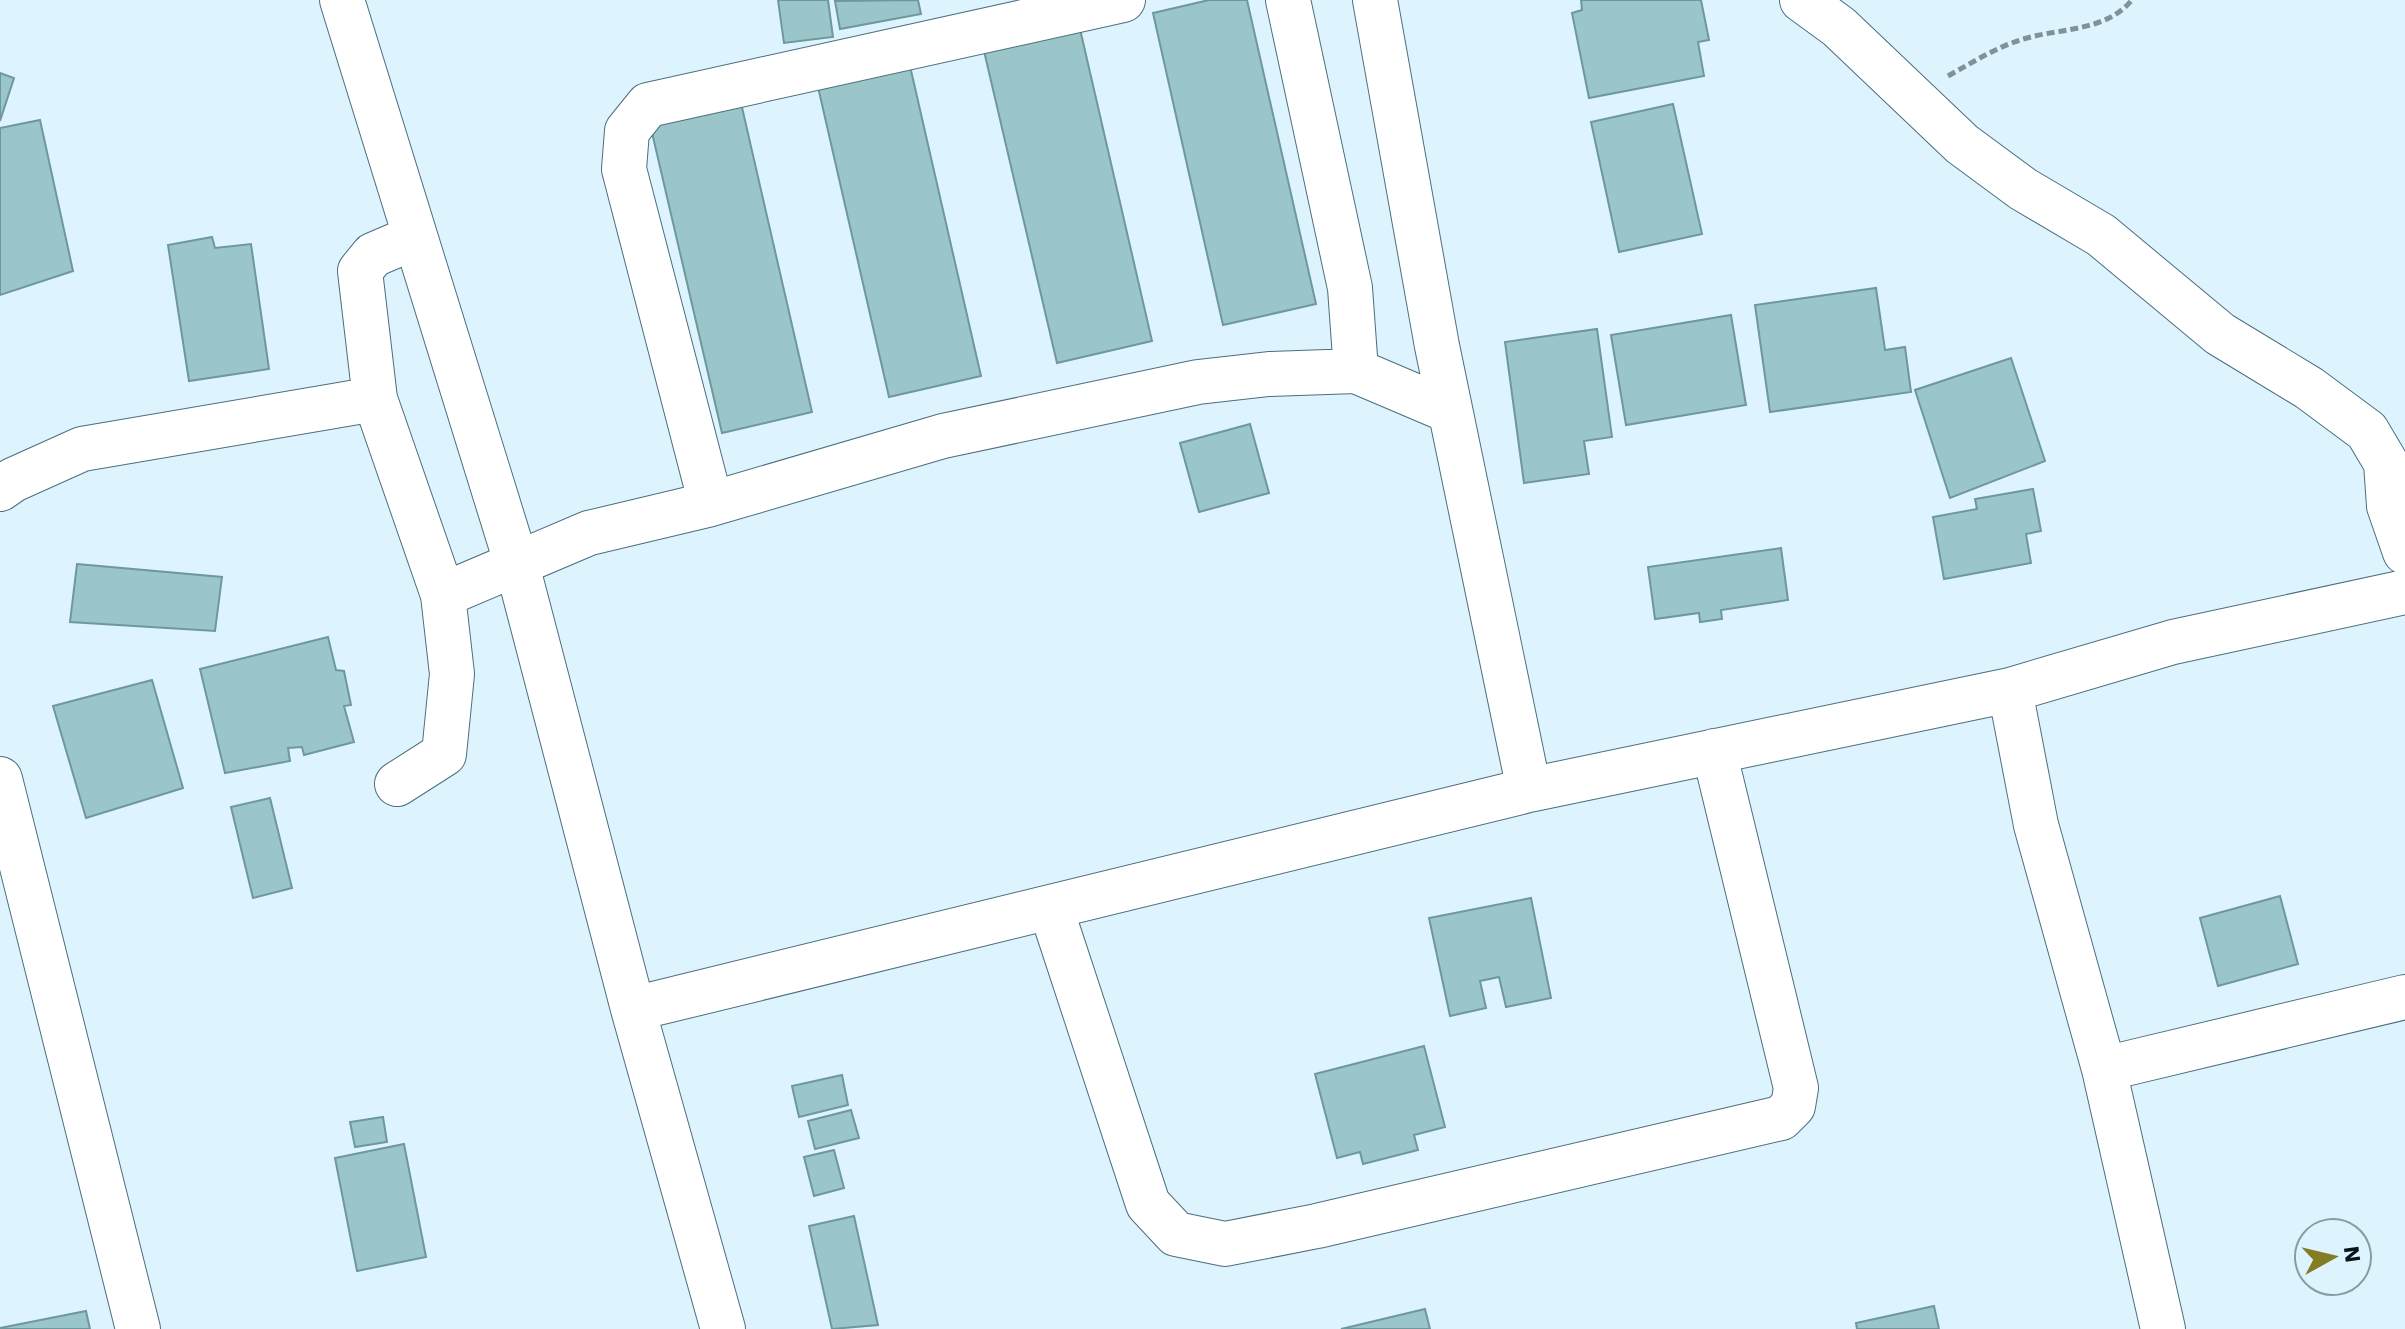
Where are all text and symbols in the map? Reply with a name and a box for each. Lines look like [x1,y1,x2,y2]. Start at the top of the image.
north arrow [2293,1217,2373,1297]
text: N [2339,1244,2366,1264]

